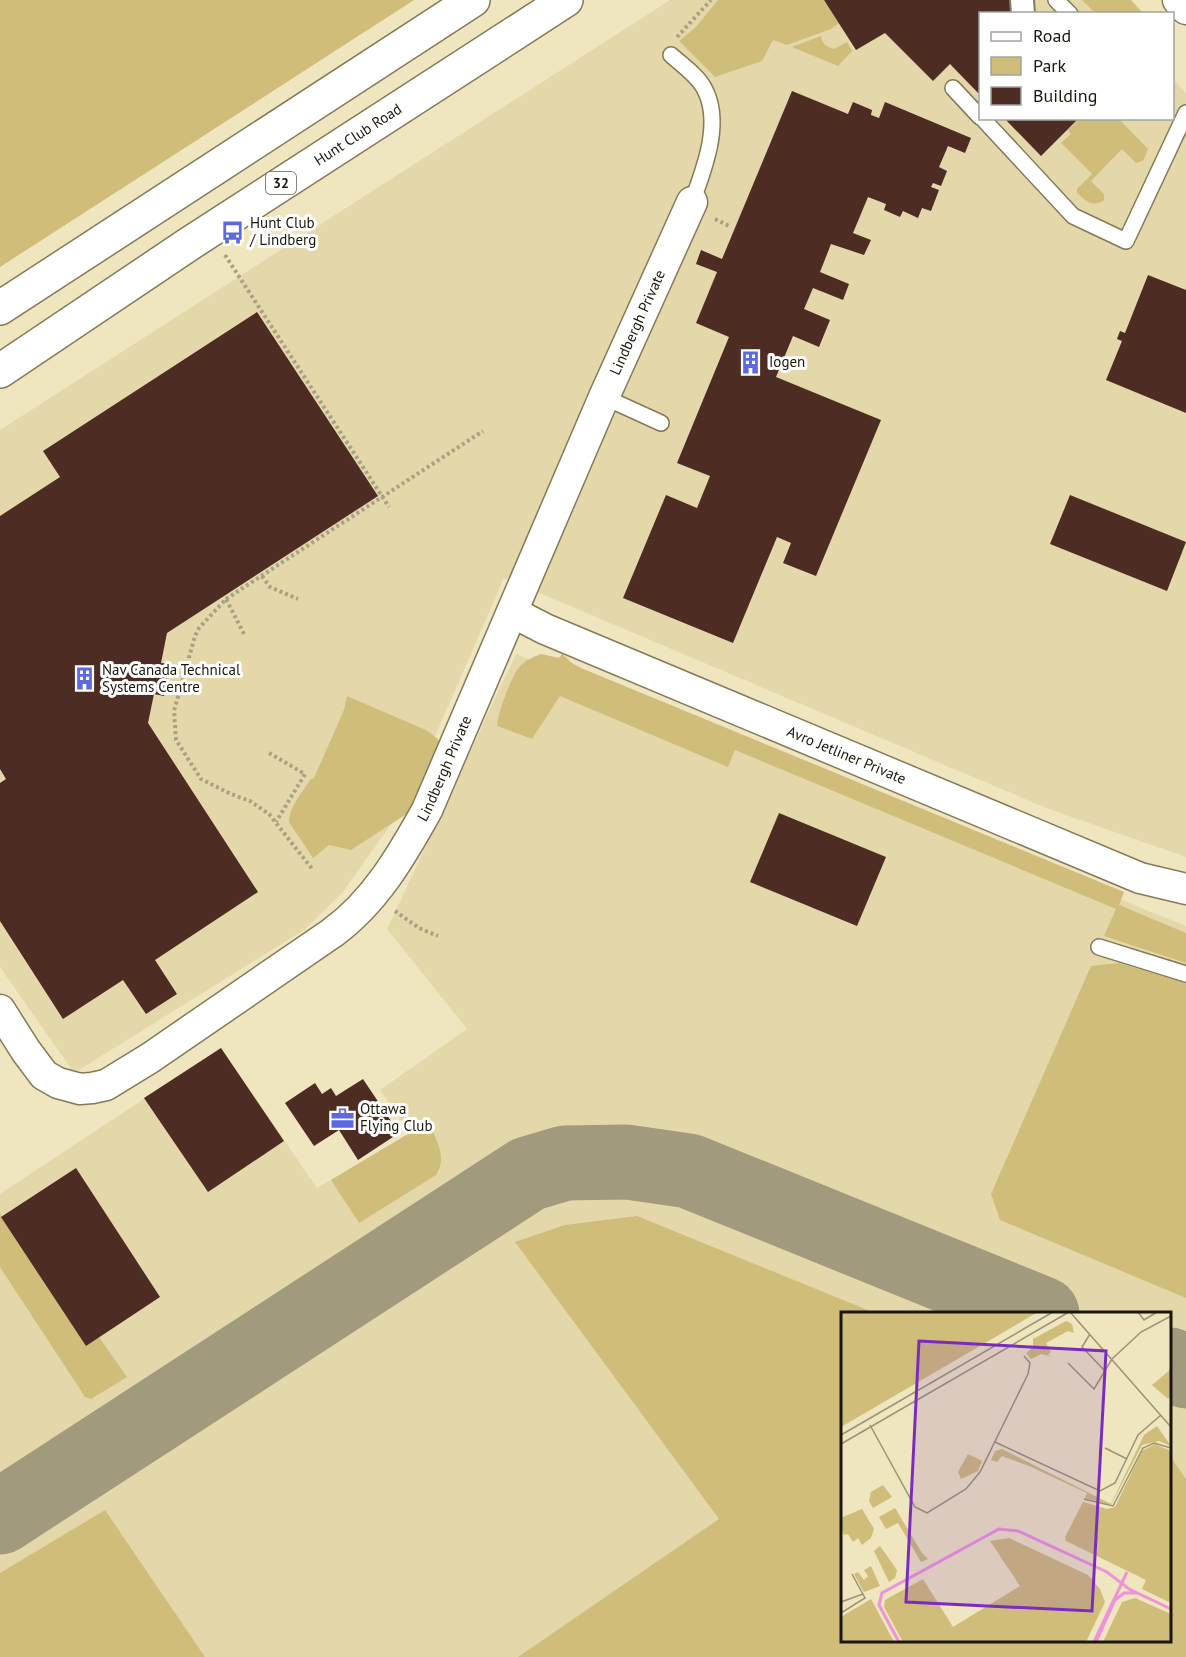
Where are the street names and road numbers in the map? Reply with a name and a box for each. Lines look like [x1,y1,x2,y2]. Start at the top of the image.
street label: Hunt Club Road [310,99,405,169]
road number: 32 [266,172,296,194]
street label: Lindbergh Private [605,267,669,378]
street label: Lindbergh Private [413,713,475,825]
street label: Avro Jetliner Private [784,721,909,788]

